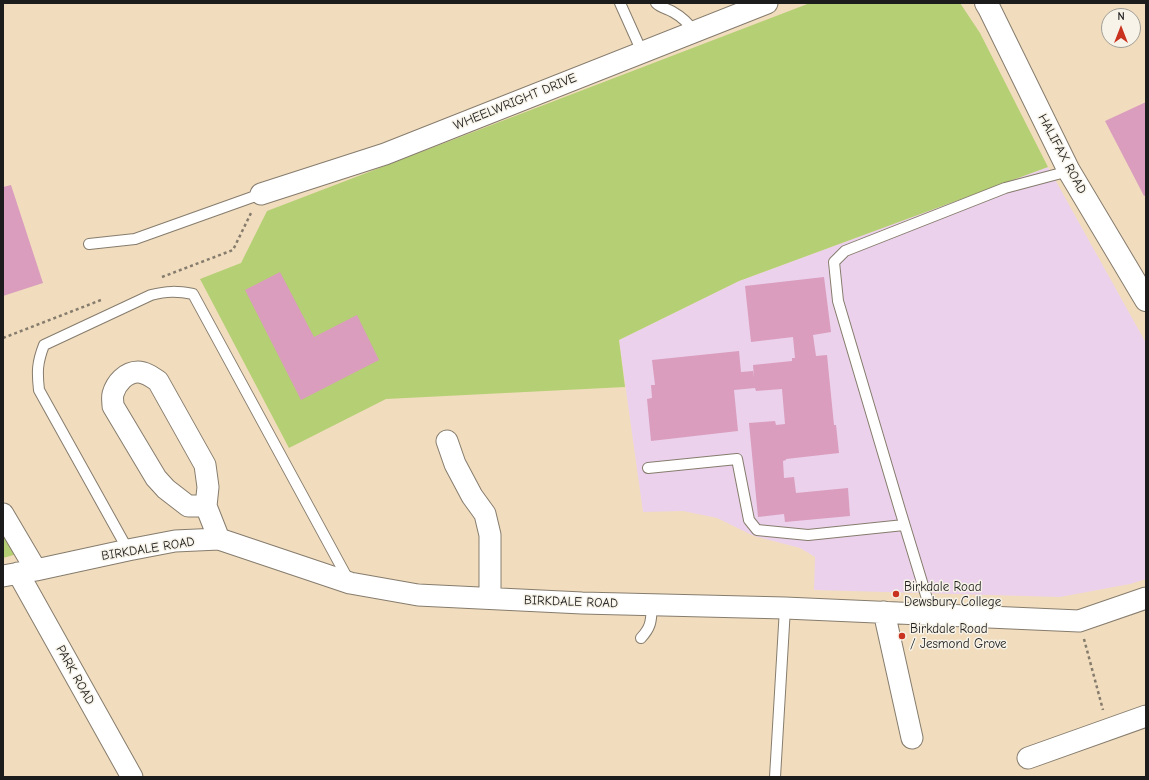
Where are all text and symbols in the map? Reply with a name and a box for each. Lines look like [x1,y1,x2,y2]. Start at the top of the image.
north arrow [1101,8,1141,48]
text: N [1117,10,1125,23]
street label: WHEELWRIGHT DRIVE [451,70,579,134]
street label: HALIFAX ROAD [1034,111,1090,197]
street label: BIRKDALE ROAD [100,534,196,564]
place label: Birkdale Road Dewsbury College [904,579,1001,610]
marker: Birkdale Road Dewsbury College [891,589,901,599]
street label: BIRKDALE ROAD [524,593,618,611]
place label: Birkdale Road / Jesmond Grove [910,621,1007,652]
marker: Birkdale Road / Jesmond Grove [897,631,907,641]
street label: PARK ROAD [52,643,98,707]

